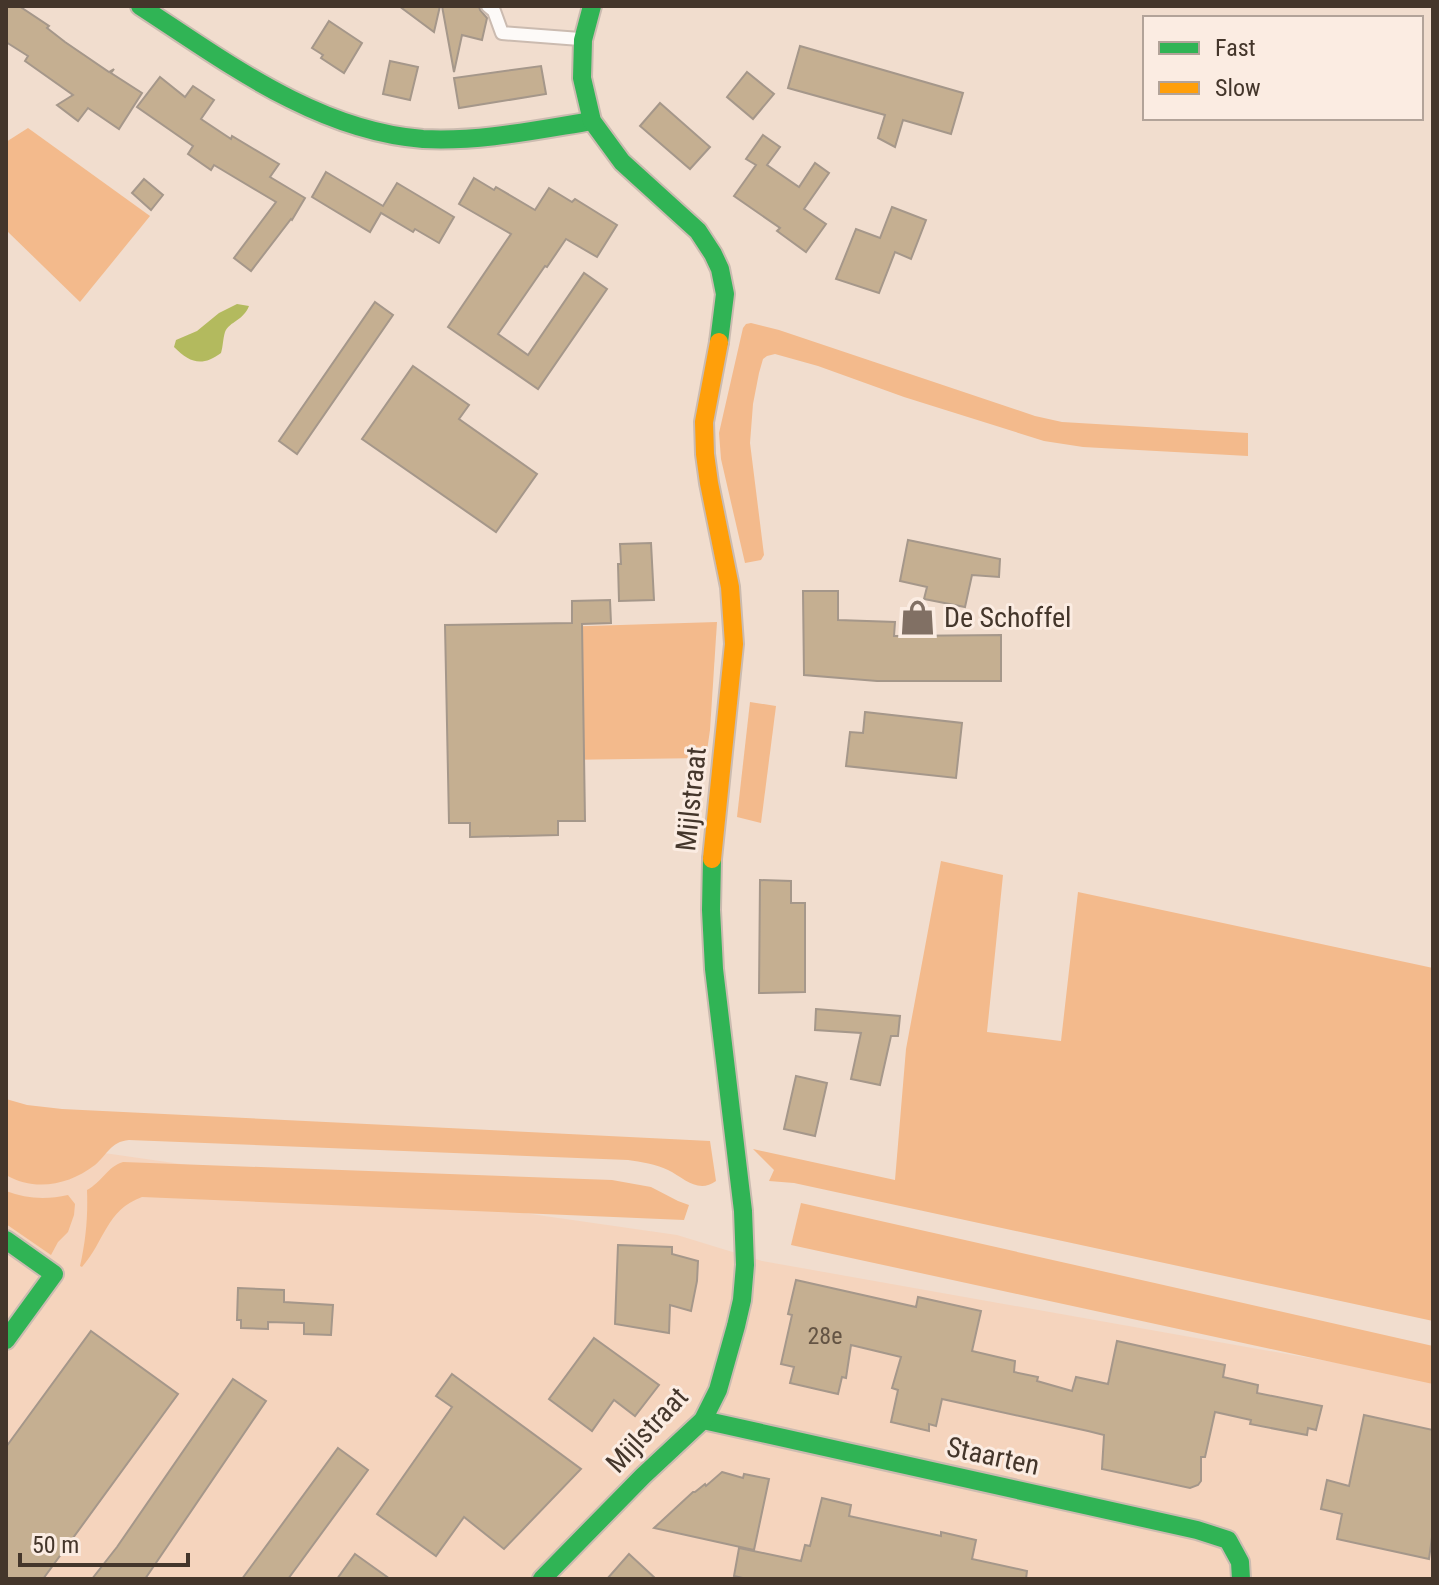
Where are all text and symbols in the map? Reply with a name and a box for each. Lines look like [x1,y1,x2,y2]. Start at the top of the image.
legend [1143,16,1423,120]
text: Fast [1215,34,1256,62]
text: Slow [1215,74,1261,102]
shop icon: De Schoffel [899,598,937,636]
place label: De Schoffel [944,601,1072,634]
street label: Mijlstraat [669,745,713,853]
house number: 28e [808,1322,842,1350]
street label: Mijlstraat [599,1381,695,1479]
street label: Staarten [944,1430,1042,1482]
scale bar [20,1517,188,1567]
text: 50 m [32,1531,79,1559]

